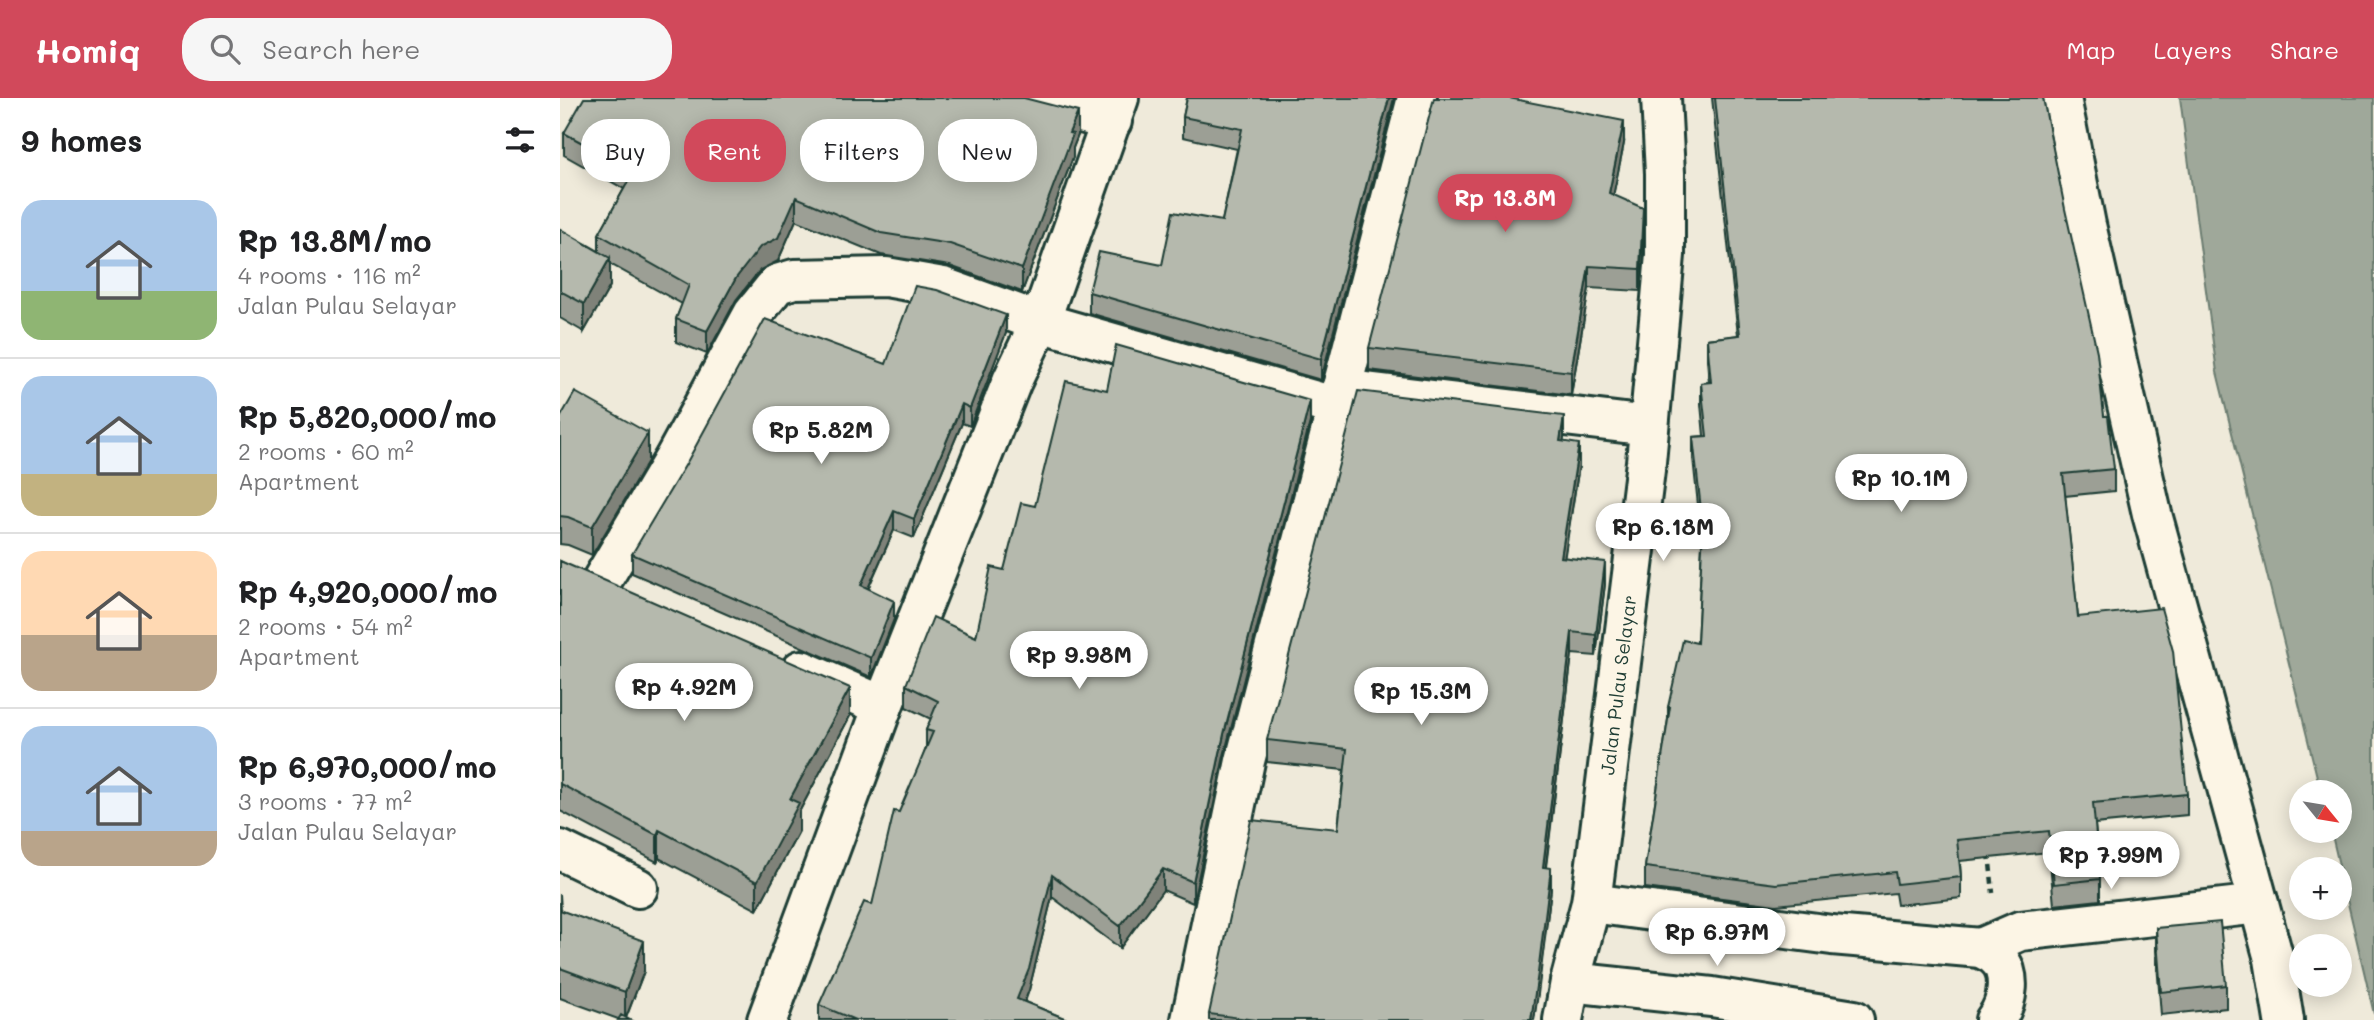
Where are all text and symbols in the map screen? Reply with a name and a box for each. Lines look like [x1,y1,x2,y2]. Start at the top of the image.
search box [182,18,672,81]
text: Homiq [35,28,140,71]
icon: search [206,30,244,68]
text: Search here [262,32,420,66]
text: Map [2067,34,2115,65]
text: Layers [2153,34,2232,65]
text: Share [2270,34,2339,65]
chip: Buy [581,119,670,182]
chip: Rent [684,119,786,182]
chip: Filters [800,119,924,182]
chip: New [938,119,1037,182]
text: 9 homes [21,120,142,160]
icon: filters [501,121,539,159]
pin: Rp 13.8M [1433,174,1577,234]
text: Rp 13.8M [1454,182,1556,212]
text: Rp 13.8M/mo [238,220,431,260]
icon: home [77,228,161,312]
text: 4 rooms · 116 m² [238,260,421,290]
text: Jalan Pulau Selayar [238,290,457,320]
text: Rp 5,820,000/mo [238,396,496,436]
icon: home [77,404,161,488]
pin: Rp 5.82M [749,406,893,466]
text: Rp 5.82M [769,414,873,444]
text: 2 rooms · 60 m² [238,436,414,466]
pin: Rp 10.1M [1829,454,1973,514]
text: Rp 10.1M [1851,462,1951,492]
text: Apartment [238,466,360,496]
pin: Rp 6.18M [1591,504,1735,563]
text: Rp 6.18M [1612,511,1714,541]
text: Rp 4,920,000/mo [238,571,497,611]
icon: home [77,579,161,663]
street label: Jalan Pulau Selayar [1594,594,1641,776]
text: 2 rooms · 54 m² [238,611,413,641]
pin: Rp 9.98M [1007,632,1151,691]
text: Rp 9.98M [1026,639,1132,669]
text: Apartment [238,641,360,671]
pin: Rp 4.92M [612,664,756,723]
pin: Rp 15.3M [1349,668,1493,727]
text: Rp 4.92M [631,671,737,701]
text: Rp 15.3M [1370,675,1472,705]
text: Rp 6,970,000/mo [238,746,496,786]
icon: home [77,754,161,838]
north arrow [2289,780,2352,844]
map controls [2289,780,2352,997]
text: 3 rooms · 77 m² [238,786,412,816]
text: Jalan Pulau Selayar [238,816,457,846]
pin: Rp 7.99M [2039,832,2183,891]
text: Rp 7.99M [2059,839,2163,869]
button: + [2289,857,2352,920]
pin: Rp 6.97M [1645,908,1789,968]
text: Rp 6.97M [1665,916,1769,946]
button: − [2289,934,2352,997]

